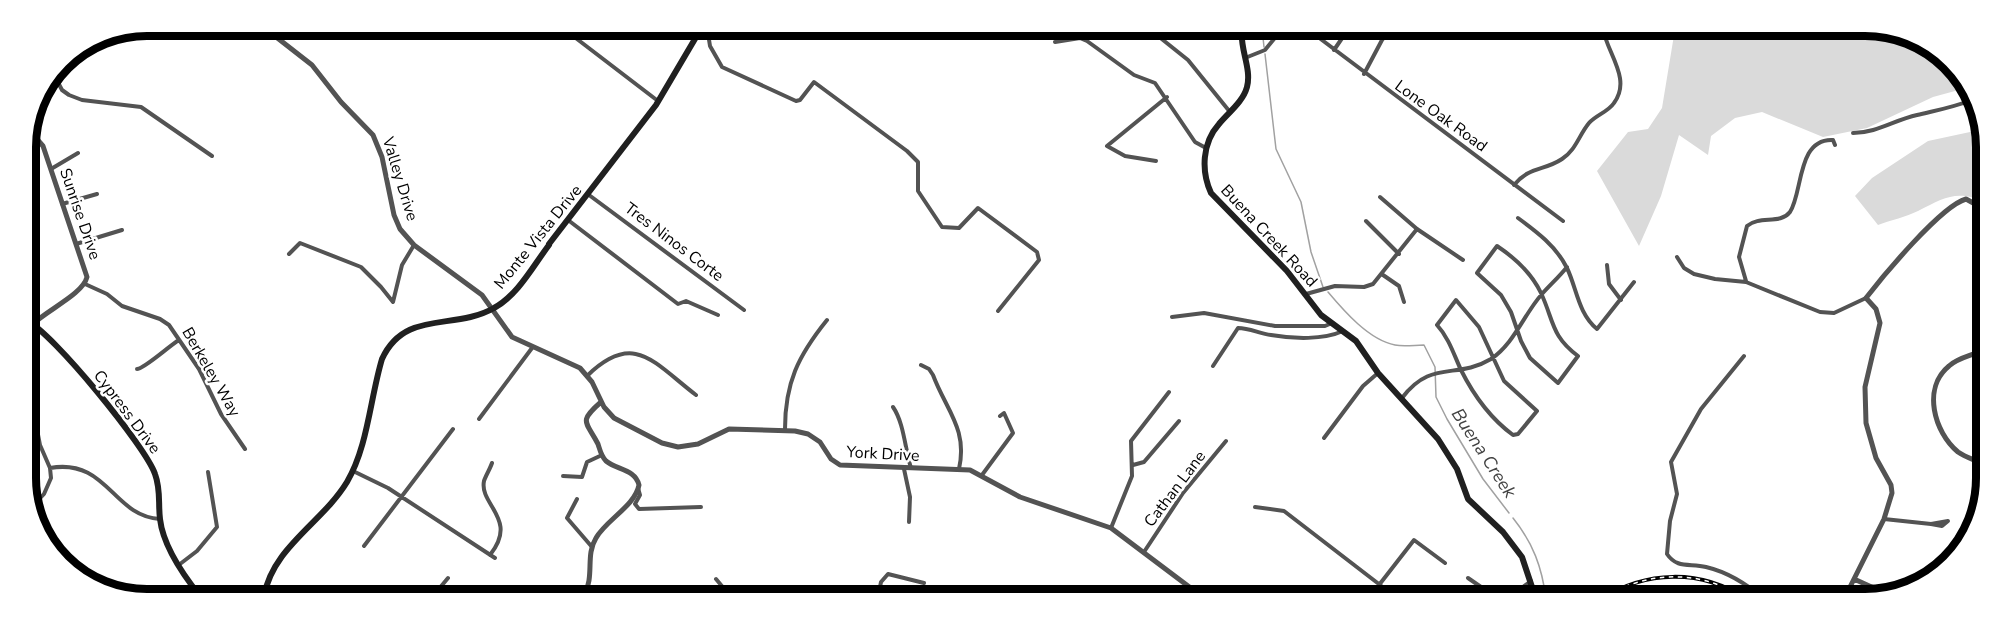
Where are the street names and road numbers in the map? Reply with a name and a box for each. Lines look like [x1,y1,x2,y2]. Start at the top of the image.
street label: Lone Oak Road [1390,75,1492,157]
street label: Valley Drive [377,133,423,224]
street label: Sunrise Drive [54,165,106,263]
street label: Monte Vista Drive [489,180,587,294]
street label: Buena Creek Road [1216,180,1322,292]
street label: Tres Ninos Corte [620,197,728,287]
street label: Berkeley Way [176,323,246,422]
street label: Cypress Drive [88,366,166,458]
street label: York Drive [845,441,920,467]
street label: Cathan Lane [1139,446,1211,532]

